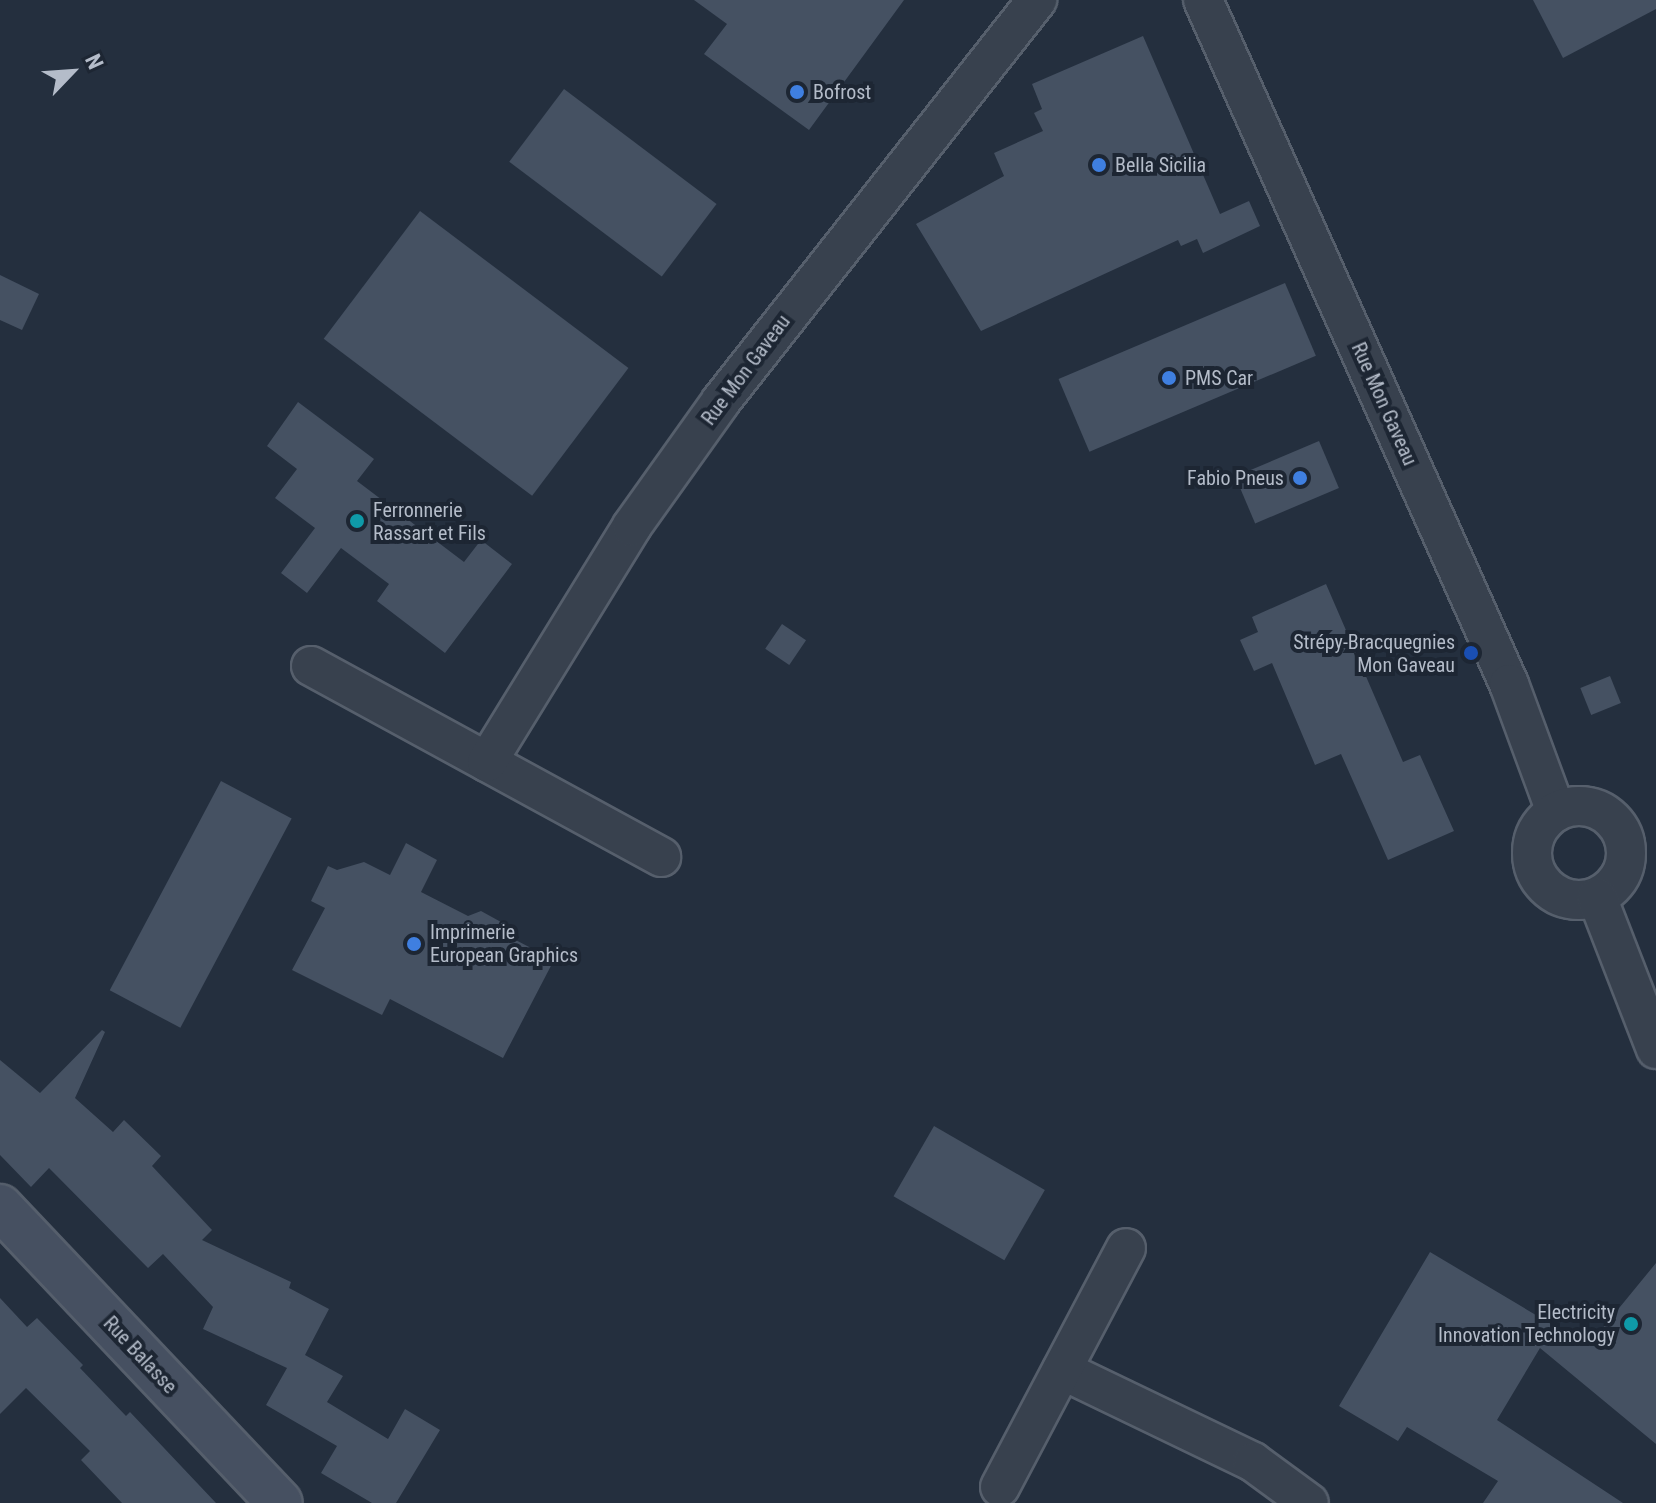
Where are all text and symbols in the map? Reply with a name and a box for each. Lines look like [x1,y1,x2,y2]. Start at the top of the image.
north arrow [32,32,112,112]
text: N [80,50,108,73]
place label: Bofrost [813,80,871,104]
marker: Bofrost [788,83,806,101]
place label: Bella Sicilia [1115,153,1206,177]
marker: Bella Sicilia [1090,156,1108,174]
street label: Rue Mon Gaveau [697,310,795,430]
street label: Rue Mon Gaveau [1346,339,1422,469]
place label: PMS Car [1185,366,1253,390]
marker: PMS Car [1160,369,1178,387]
place label: Fabio Pneus [1187,466,1284,490]
marker: Fabio Pneus [1291,469,1309,487]
place label: Ferronnerie Rassart et Fils [373,498,486,545]
marker: Ferronnerie Rassart et Fils [348,512,366,530]
place label: Strépy-Bracquegnies Mon Gaveau [1293,630,1455,677]
marker: Strépy-Bracquegnies Mon Gaveau [1462,644,1480,662]
place label: Imprimerie European Graphics [430,920,578,967]
marker: Imprimerie European Graphics [405,935,423,953]
place label: Electricity Innovation Technology [1438,1300,1615,1347]
street label: Rue Balasse [98,1312,182,1398]
marker: Electricity Innovation Technology [1622,1315,1640,1333]

